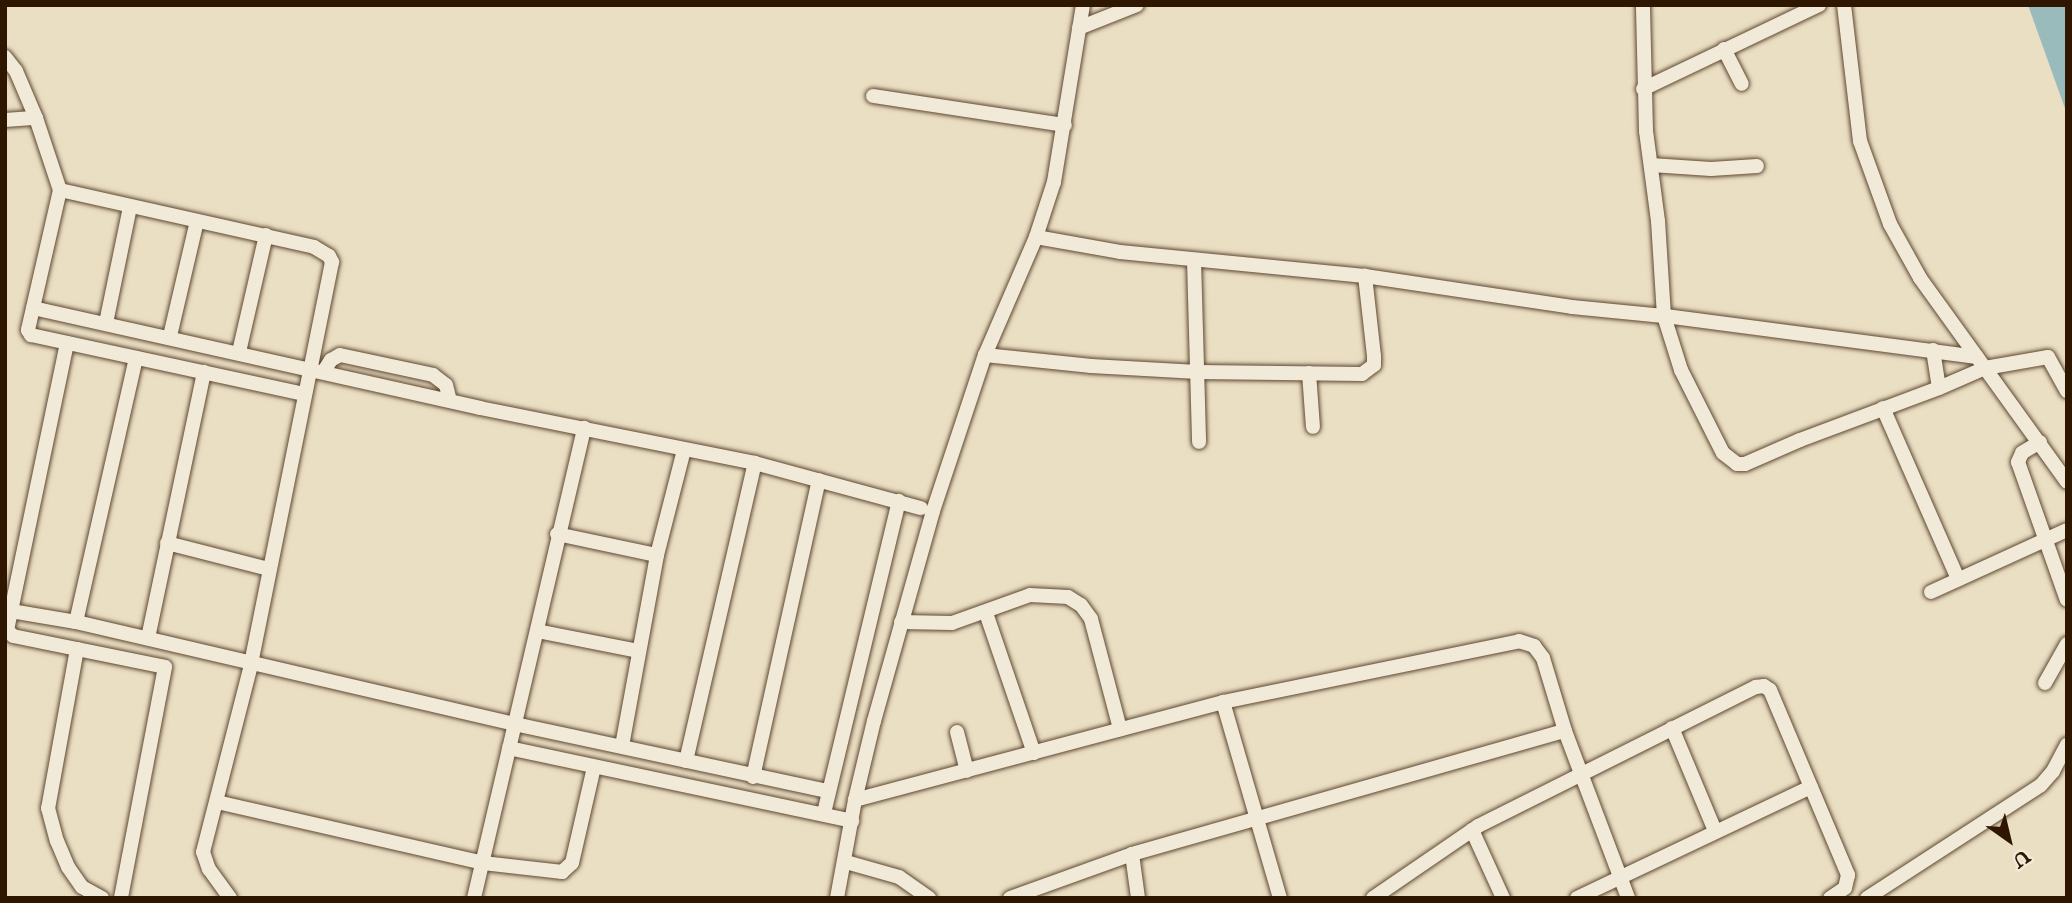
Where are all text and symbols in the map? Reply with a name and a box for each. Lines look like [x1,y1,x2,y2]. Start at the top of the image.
north arrow [1974,805,2044,875]
text: U [2007,843,2034,872]

